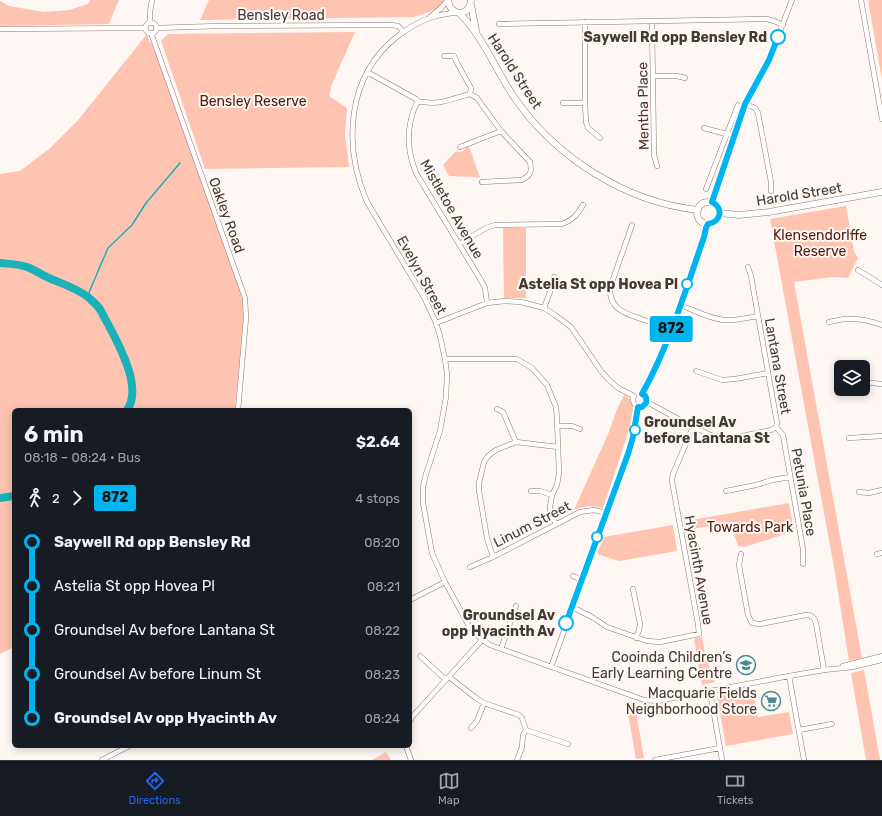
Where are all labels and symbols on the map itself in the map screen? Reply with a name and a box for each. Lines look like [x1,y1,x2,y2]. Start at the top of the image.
street label: Bensley Road [237,7,325,24]
place label: Saywell Rd opp Bensley Rd [584,29,767,46]
marker: Saywell Rd opp Bensley Rd [770,29,786,45]
street label: Harold Street [484,30,546,113]
street label: Mentha Place [634,62,653,150]
park label: Bensley Reserve [199,93,307,110]
street label: Mistletoe Avenue [416,157,487,262]
street label: Oakley Road [205,175,248,255]
street label: Harold Street [755,179,844,210]
park label: Klensendorlffe Reserve [773,227,867,260]
street label: Evelyn Street [393,233,450,318]
place label: Astelia St opp Hovea Pl [518,276,678,293]
marker: Astelia St opp Hovea Pl [681,278,693,290]
line badge: 872 [648,316,694,342]
street label: Lantana Street [761,317,794,416]
place label: Groundsel Av before Lantana St [644,414,770,447]
marker: Groundsel Av before Lantana St [629,424,641,436]
street label: Petunia Place [787,447,820,538]
street label: Linum Street [491,497,574,551]
street label: Hyacinth Avenue [681,514,717,626]
park label: Towards Park [707,519,794,536]
unlabelled marker [591,531,603,543]
place label: Groundsel Av opp Hyacinth Av [442,607,556,640]
marker: Groundsel Av opp Hyacinth Av [558,615,574,631]
place label: Cooinda Children’s Early Learning Centre [591,649,732,682]
school or university icon: Cooinda Children’s Early Learning Centre [735,654,757,676]
place label: Macquarie Fields Neighborhood Store [626,685,757,718]
supermarket icon: Macquarie Fields Neighborhood Store [760,690,782,712]

